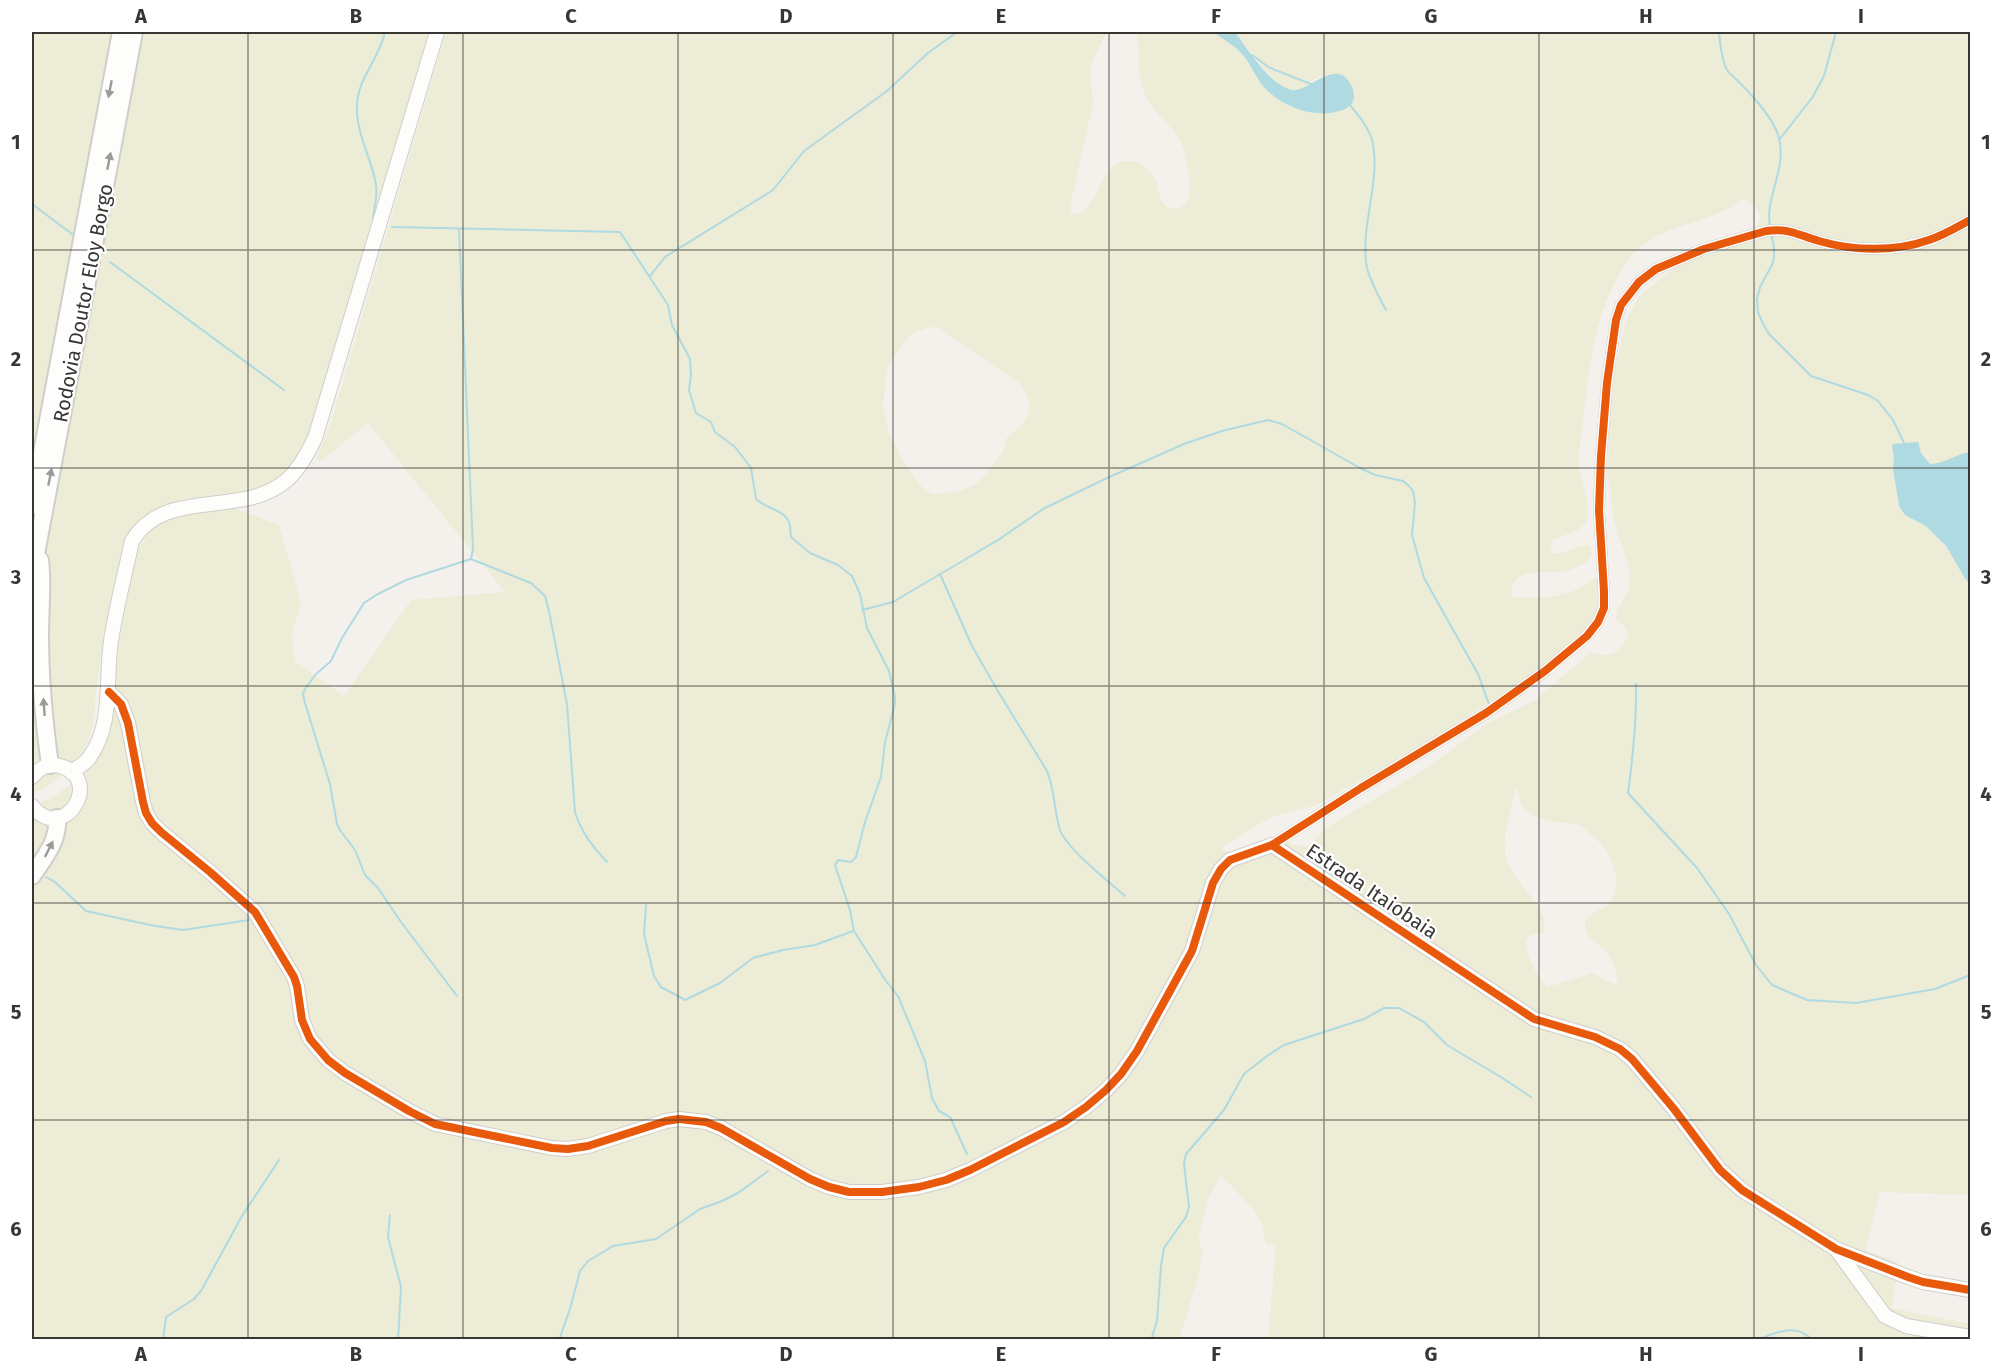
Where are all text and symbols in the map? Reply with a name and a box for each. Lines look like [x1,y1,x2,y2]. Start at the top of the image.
text: A [134,4,148,28]
text: B [350,4,362,28]
text: C [565,4,577,28]
text: D [779,4,793,28]
text: E [996,4,1006,28]
text: F [1211,4,1221,28]
text: G [1425,4,1437,28]
text: H [1639,4,1653,28]
text: I [1858,4,1864,28]
one-way arrow [105,80,114,99]
text: 1 [11,130,21,154]
text: 1 [1981,130,1991,154]
one-way arrow [105,151,114,170]
street label: Rodovia Doutor Eloy Borgo [48,182,118,424]
text: 2 [11,347,21,371]
text: 2 [1981,347,1991,371]
one-way arrow [46,467,55,486]
text: 3 [10,565,21,589]
text: 3 [1980,565,1991,589]
one-way arrow [39,698,49,717]
text: 4 [10,782,22,806]
text: 4 [1980,782,1992,806]
street label: Estrada Itaiobaia [1302,838,1442,944]
one-way arrow [44,840,54,858]
text: 5 [11,1000,22,1024]
text: 5 [1981,1000,1992,1024]
text: 6 [10,1217,22,1241]
text: 6 [1980,1217,1992,1241]
text: A [134,1342,148,1366]
text: B [350,1342,362,1366]
text: C [565,1342,577,1366]
text: D [779,1342,793,1366]
text: E [996,1342,1006,1366]
text: F [1211,1342,1221,1366]
text: G [1425,1342,1437,1366]
text: H [1639,1342,1653,1366]
text: I [1858,1342,1864,1366]

